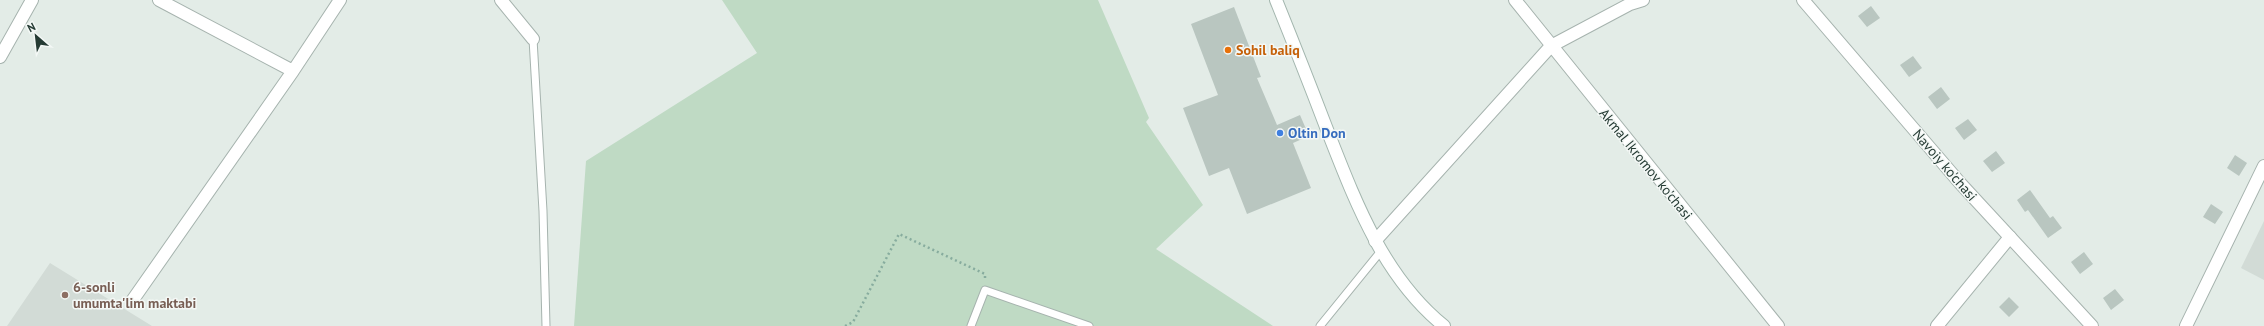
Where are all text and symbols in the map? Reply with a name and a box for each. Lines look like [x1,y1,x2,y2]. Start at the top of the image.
north arrow [16,16,56,56]
text: N [25,19,38,35]
place label: Sohil baliq [1236,41,1300,59]
marker: Sohil baliq [1223,45,1233,55]
street label: Akmal Ikromov ko'chasi [1595,105,1697,223]
place label: Oltin Don [1288,124,1346,142]
street label: Navoiy ko'chasi [1909,125,1981,205]
marker: Oltin Don [1275,128,1285,138]
place label: 6-sonli umumta'lim maktabi [73,278,197,312]
marker: 6-sonli umumta'lim maktabi [60,290,70,300]

